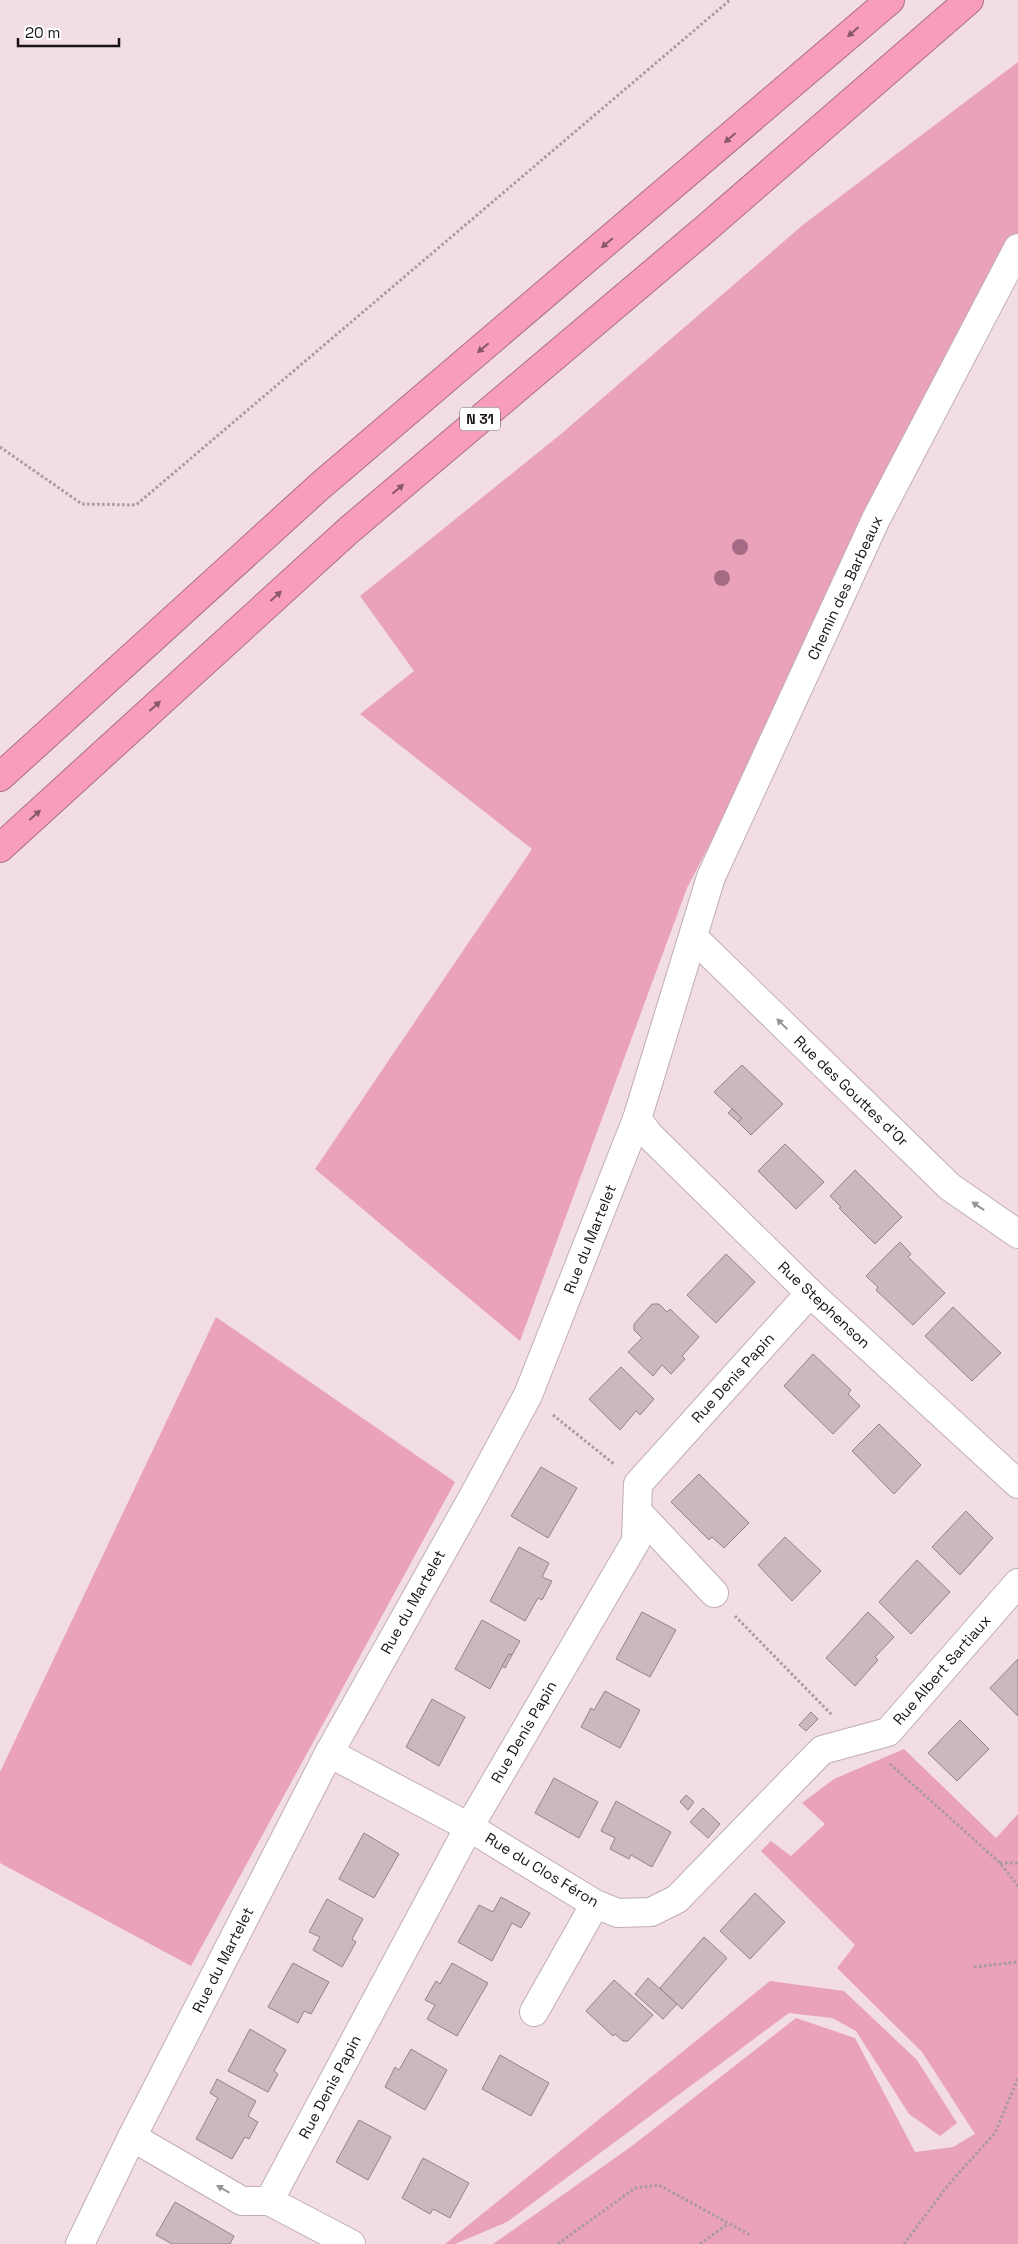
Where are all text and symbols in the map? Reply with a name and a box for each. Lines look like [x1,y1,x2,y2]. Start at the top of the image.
scale bar [18,15,119,47]
text: 20 m [25,23,60,42]
one-way arrow [847,26,860,37]
one-way arrow [724,132,737,143]
one-way arrow [600,238,613,249]
one-way arrow [476,343,489,354]
road number: N 31 [460,408,500,430]
one-way arrow [391,483,404,494]
street label: Chemin des Barbeaux [803,513,886,663]
one-way arrow [269,590,281,602]
one-way arrow [149,700,162,711]
one-way arrow [29,809,41,821]
one-way arrow [777,1018,789,1030]
street label: Rue des Gouttes d'Or [790,1031,913,1150]
street label: Rue du Martelet [559,1181,620,1296]
one-way arrow [971,1201,985,1211]
street label: Rue Stephenson [774,1257,874,1352]
street label: Rue Denis Papin [687,1329,778,1427]
street label: Rue du Martelet [376,1546,449,1657]
street label: Rue Albert Sartiaux [889,1611,995,1729]
street label: Rue Denis Papin [487,1677,561,1786]
street label: Rue du Clos Féron [482,1828,603,1911]
street label: Rue du Martelet [188,1904,257,2016]
street label: Rue Denis Papin [294,2032,365,2142]
one-way arrow [216,2185,229,2194]

